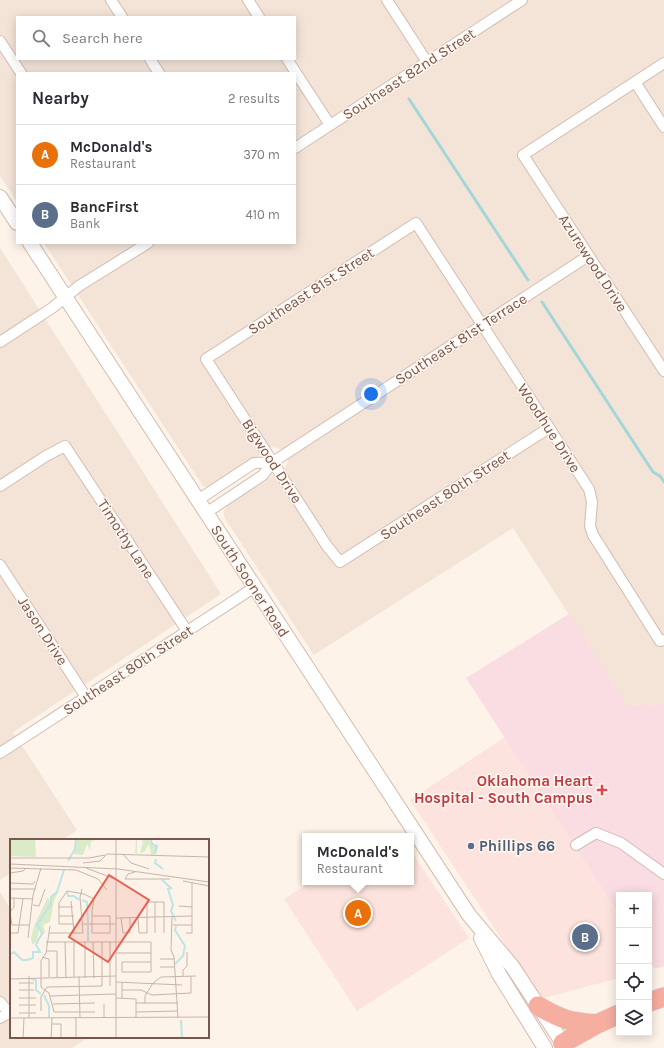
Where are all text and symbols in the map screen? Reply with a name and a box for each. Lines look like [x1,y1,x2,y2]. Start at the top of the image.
search box [16,16,296,60]
street label: Southeast 82nd Street [339,24,479,124]
icon: search [30,27,52,49]
text: Search here [62,29,143,47]
text: Nearby [32,88,89,108]
text: 2 results [228,91,280,106]
text: McDonald's [70,138,152,156]
text: A [41,147,49,162]
text: 370 m [243,147,280,162]
text: Restaurant [70,156,136,171]
text: BancFirst [70,198,139,216]
text: B [41,207,49,222]
text: 410 m [245,207,280,222]
street label: Azurewood Drive [555,211,631,315]
text: Bank [70,216,100,231]
street label: Southeast 81st Street [245,243,378,338]
street label: Southeast 81st Terrace [392,290,530,388]
street label: Woodhue Drive [513,380,585,476]
your location [361,384,381,404]
street label: Bigwood Drive [238,415,306,507]
street label: Southeast 80th Street [377,446,514,544]
street label: Timothy Lane [94,496,158,582]
street label: South Sooner Road [207,521,293,641]
street label: Jason Drive [14,593,72,669]
street label: Southeast 80th Street [60,621,197,719]
place label: Oklahoma Heart Hospital - South Campus [414,772,593,807]
marker: Oklahoma Heart Hospital - South Campus [596,784,608,796]
popup [302,833,414,885]
place label: Phillips 66 [479,837,555,855]
inset map [10,839,209,1038]
marker: Phillips 66 [466,841,476,851]
text: McDonald's [317,843,399,861]
text: Restaurant [317,861,383,876]
map controls [616,892,652,1036]
button: + [616,892,652,928]
pin: A [345,898,371,928]
pin: B [572,922,598,952]
button: − [616,928,652,964]
button: locate [616,964,652,1000]
button: layers [616,1000,652,1036]

